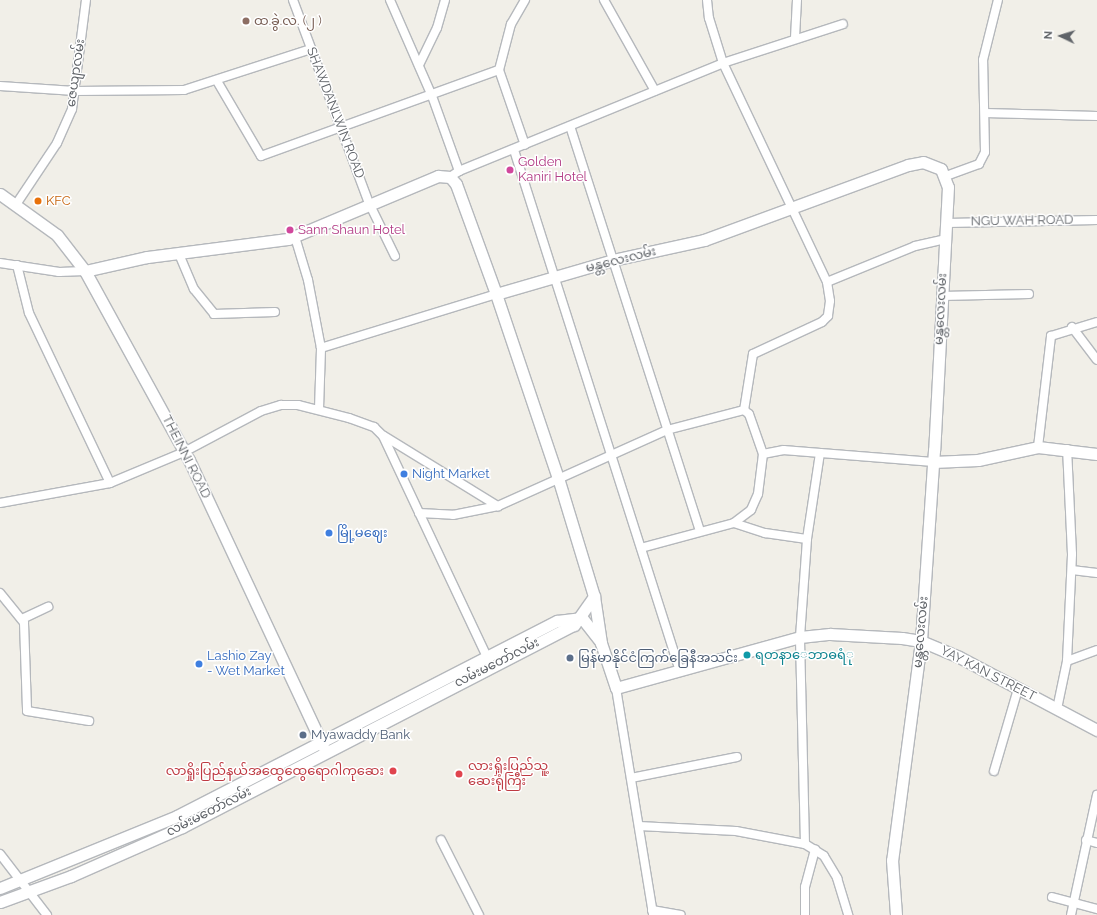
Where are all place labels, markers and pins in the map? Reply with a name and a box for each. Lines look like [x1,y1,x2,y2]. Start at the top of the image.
place label: ထ.ခွဲ.လ. (၂ ) [254,13,322,29]
marker: ထ.ခွဲ.လ. (၂ ) [241,16,251,26]
place label: Golden Kaniri Hotel [518,155,587,186]
marker: Golden Kaniri Hotel [505,165,515,175]
place label: KFC [46,193,71,209]
marker: KFC [33,196,43,206]
place label: Sann Shaun Hotel [298,222,405,238]
marker: Sann Shaun Hotel [285,225,295,235]
place label: Night Market [412,466,490,482]
marker: Night Market [399,469,409,479]
place label: မြို့မဈေး [337,525,387,541]
marker: မြို့မဈေး [324,528,334,538]
place label: ရတနာေဘာဓရံု [755,647,854,663]
place label: Lashio Zay - Wet Market [207,649,285,680]
place label: မြန်မာနိုင်ငံကြက်ခြေနီအသင်း [578,650,738,666]
marker: ရတနာေဘာဓရံု [742,650,752,660]
marker: မြန်မာနိုင်ငံကြက်ခြေနီအသင်း [565,653,575,663]
marker: Lashio Zay - Wet Market [194,659,204,669]
place label: Myawaddy Bank [311,727,410,743]
marker: Myawaddy Bank [298,730,308,740]
place label: လားရှိုးပြည်သူ့ ဆေးရုံကြီး [468,759,548,790]
place label: လာရှိုးပြည်နယ်အထွေထွေရောဂါကုဆေး [166,763,384,779]
marker: လာရှိုးပြည်နယ်အထွေထွေရောဂါကုဆေး [387,765,399,777]
marker: လားရှိုးပြည်သူ့ ဆေးရုံကြီး [453,768,465,780]

